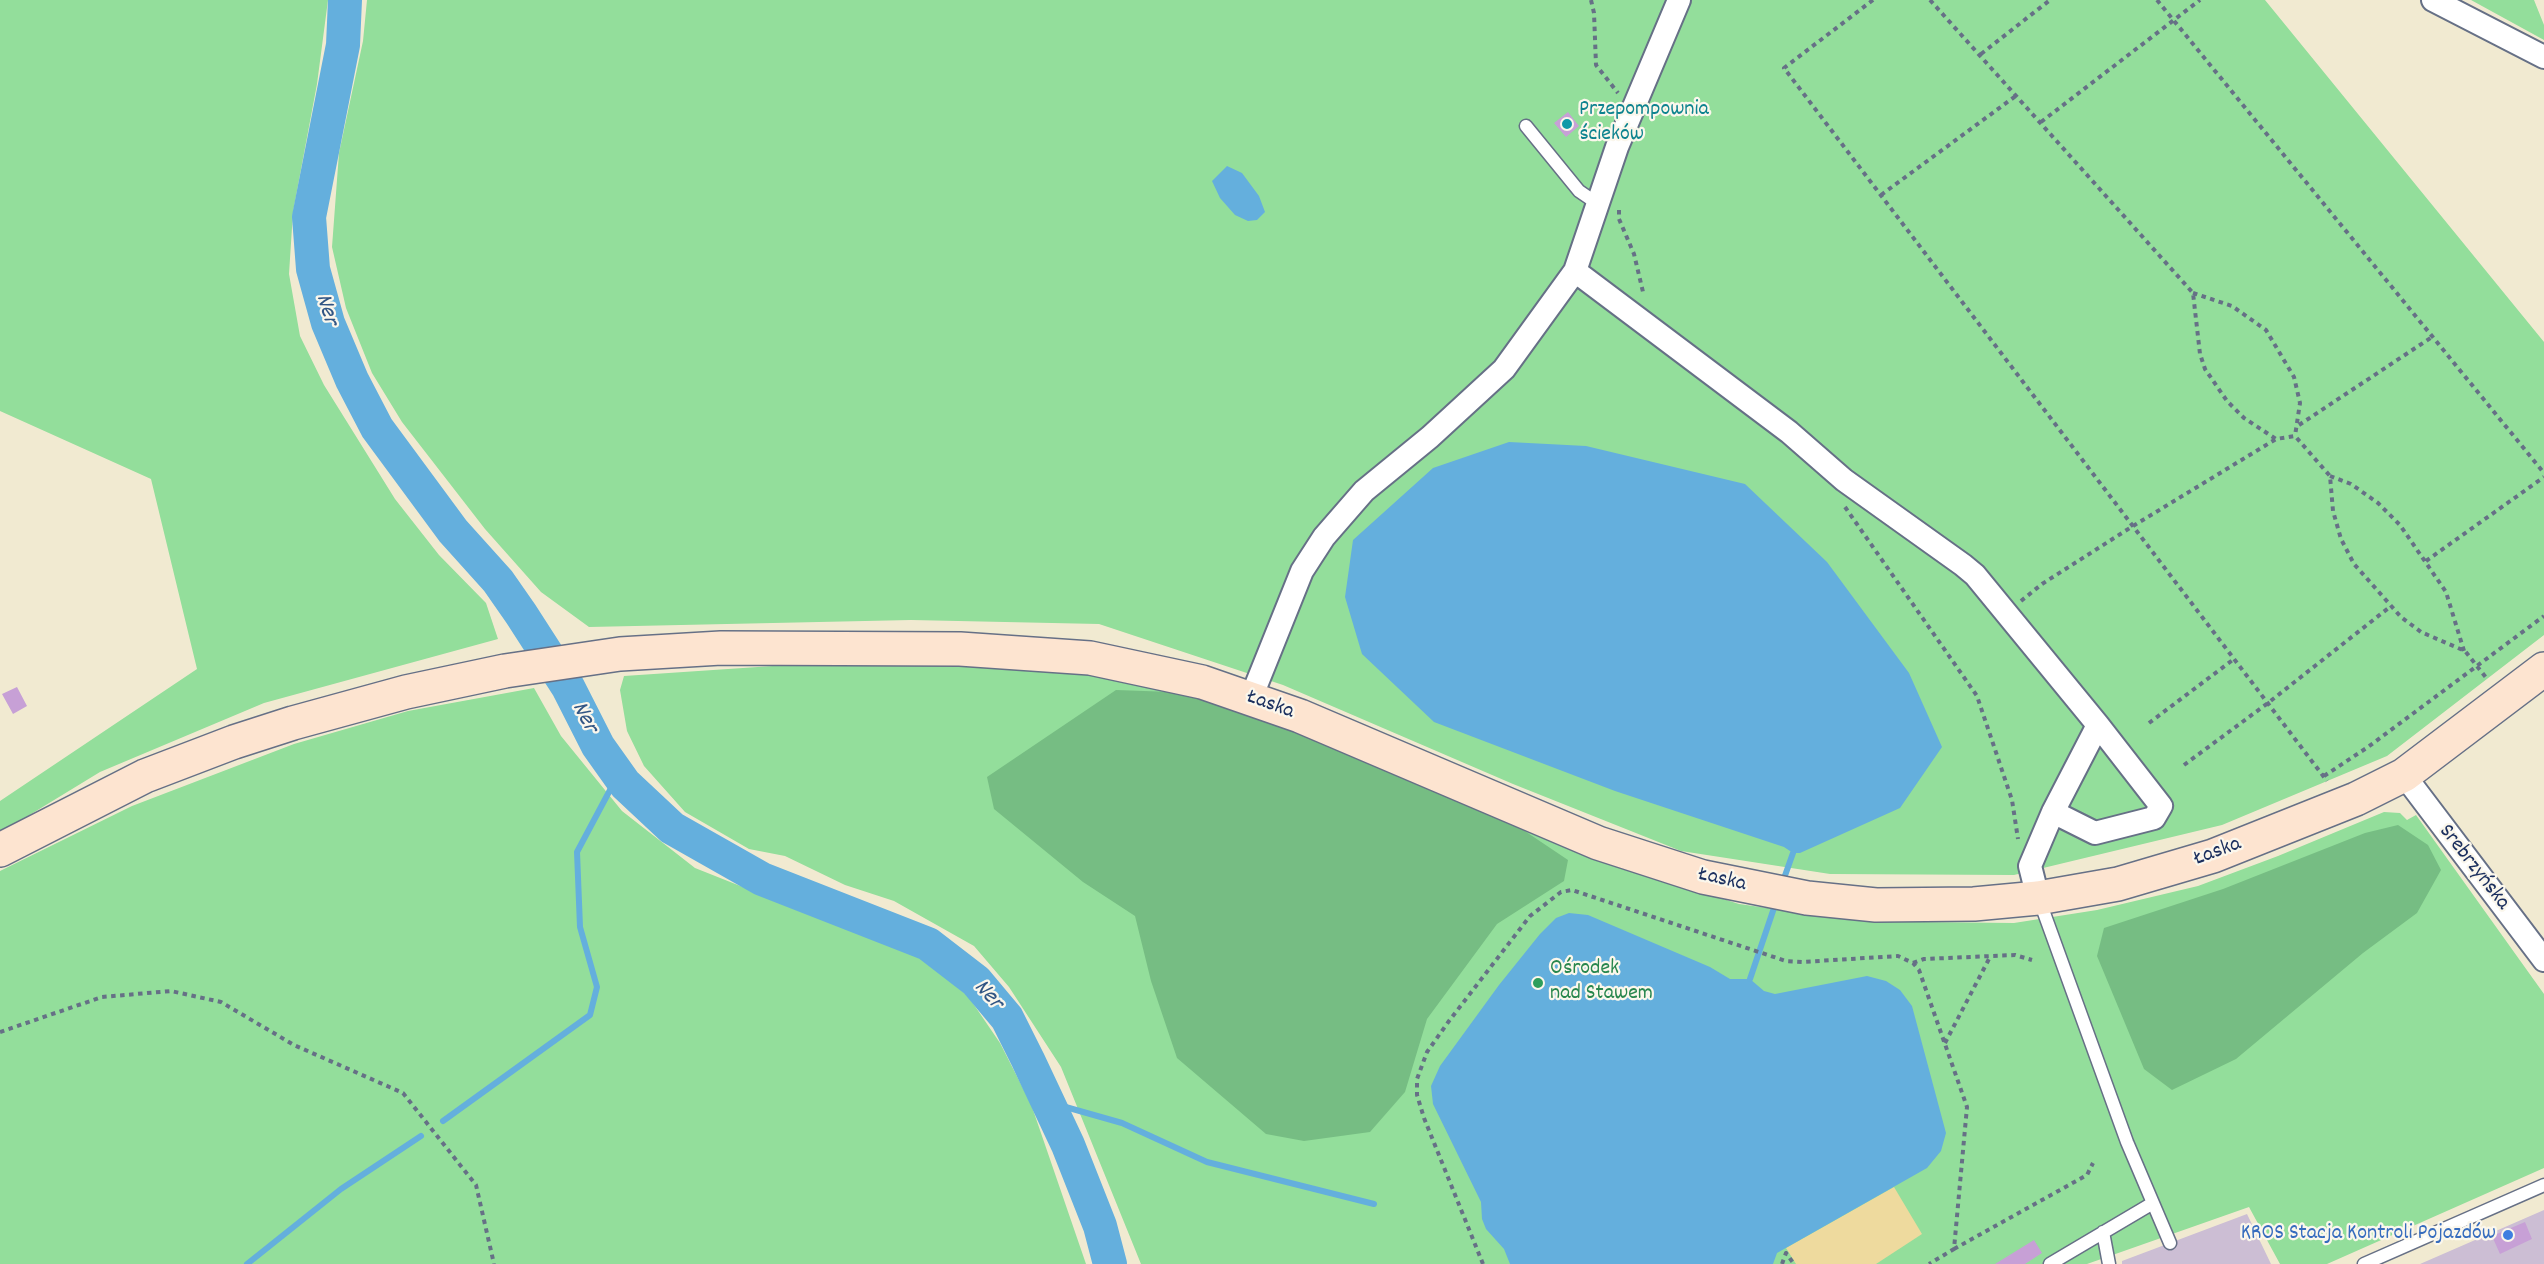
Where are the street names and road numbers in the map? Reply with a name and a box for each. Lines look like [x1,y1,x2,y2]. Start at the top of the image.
street label: Łaska [1243,685,1297,727]
street label: Srebrzyńska [2431,820,2515,916]
street label: Łaska [2191,832,2245,874]
street label: Łaska [1696,863,1748,899]

